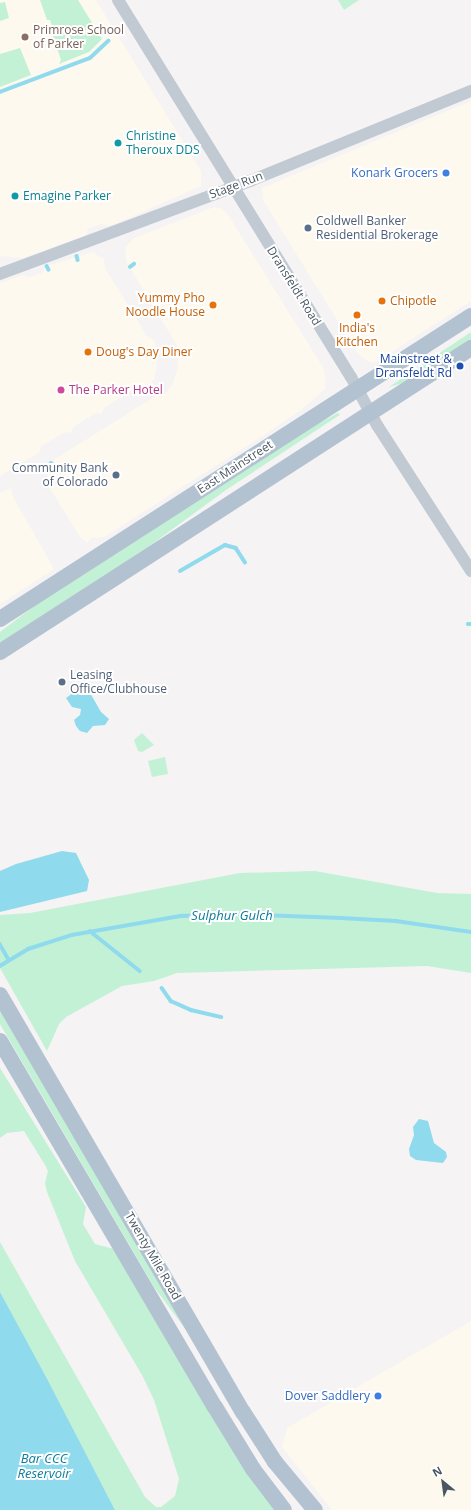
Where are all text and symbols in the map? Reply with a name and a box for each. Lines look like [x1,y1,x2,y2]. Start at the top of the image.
place label: Primrose School of Parker [33,23,124,51]
marker: Primrose School of Parker [20,32,30,42]
place label: Christine Theroux DDS [126,129,200,157]
marker: Christine Theroux DDS [113,138,123,148]
place label: Konark Grocers [351,166,438,180]
street label: Stage Run [207,168,265,202]
marker: Konark Grocers [441,168,451,178]
place label: Emagine Parker [23,189,111,203]
marker: Emagine Parker [10,191,20,201]
place label: Coldwell Banker Residential Brokerage [316,214,438,242]
marker: Coldwell Banker Residential Brokerage [303,223,313,233]
street label: Dransfeldt Road [264,244,324,328]
place label: Yummy Pho Noodle House [125,291,205,319]
place label: Chipotle [390,294,437,308]
marker: Chipotle [377,296,387,306]
marker: Yummy Pho Noodle House [208,300,218,310]
marker: India's Kitchen [352,310,362,320]
place label: India's Kitchen [336,321,378,349]
place label: Doug's Day Diner [96,345,193,359]
marker: Doug's Day Diner [83,347,93,357]
place label: Mainstreet & Dransfeldt Rd [375,352,452,380]
marker: Mainstreet & Dransfeldt Rd [455,361,465,371]
place label: The Parker Hotel [69,383,163,397]
marker: The Parker Hotel [56,385,66,395]
street label: East Mainstreet [195,437,275,497]
place label: Community Bank of Colorado [12,461,108,489]
marker: Community Bank of Colorado [111,470,121,480]
place label: Leasing Office/Clubhouse [70,668,167,696]
marker: Leasing Office/Clubhouse [57,677,67,687]
water label: Sulphur Gulch [191,907,273,923]
street label: Twenty Mile Road [122,1210,184,1302]
place label: Dover Saddlery [285,1389,370,1403]
marker: Dover Saddlery [373,1391,383,1401]
water label: Bar CCC Reservoir [18,1451,70,1482]
north arrow [423,1462,463,1502]
text: N [429,1462,444,1480]

